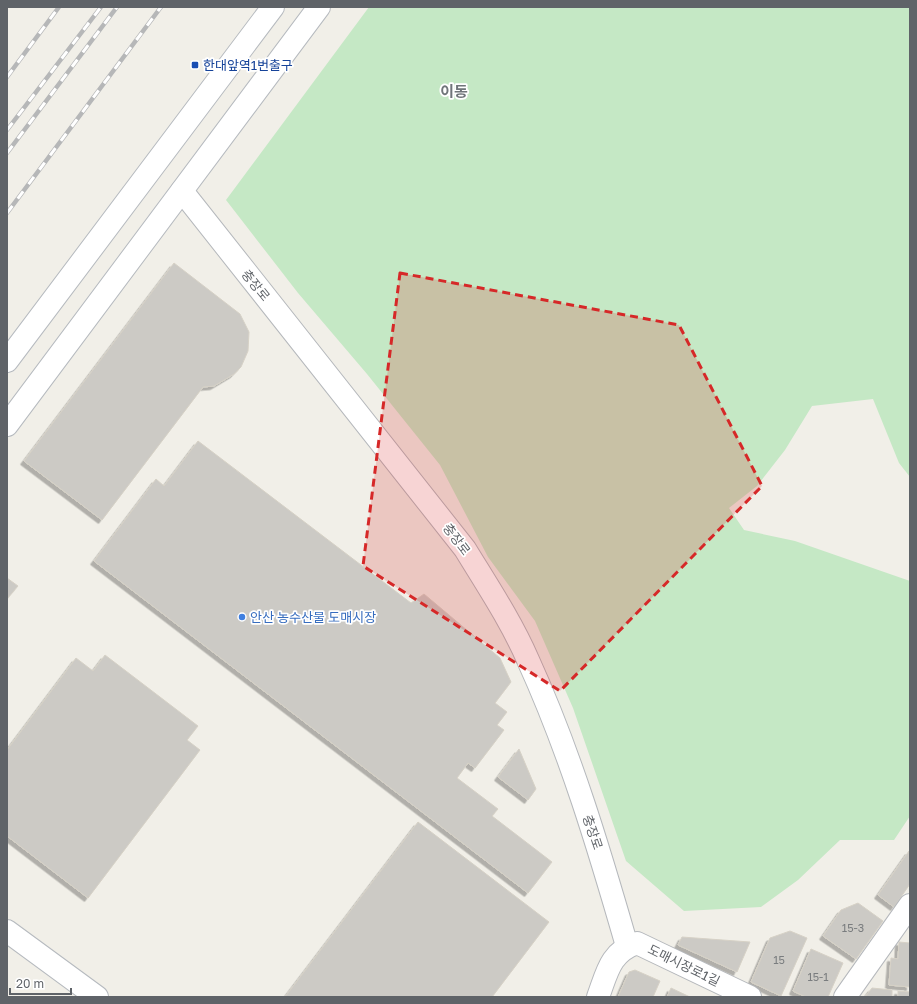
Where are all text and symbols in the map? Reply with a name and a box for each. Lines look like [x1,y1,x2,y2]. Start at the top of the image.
place label: 한대앞역1번출구 [203,57,293,73]
marker: 한대앞역1번출구 [190,60,200,70]
district label: 이동 [440,82,468,100]
street label: 충장로 [238,266,274,304]
street label: 충장로 [440,520,474,558]
place label: 안산 농수산물 도매시장 [250,609,376,625]
marker: 안산 농수산물 도매시장 [237,612,247,622]
street label: 충장로 [580,812,606,852]
house number: 15-3 [842,921,864,934]
street label: 도매시장로1길 [645,941,723,989]
house number: 15 [773,953,785,966]
scale bar [10,970,71,996]
house number: 15-1 [807,970,829,983]
text: 20 m [16,976,44,991]

